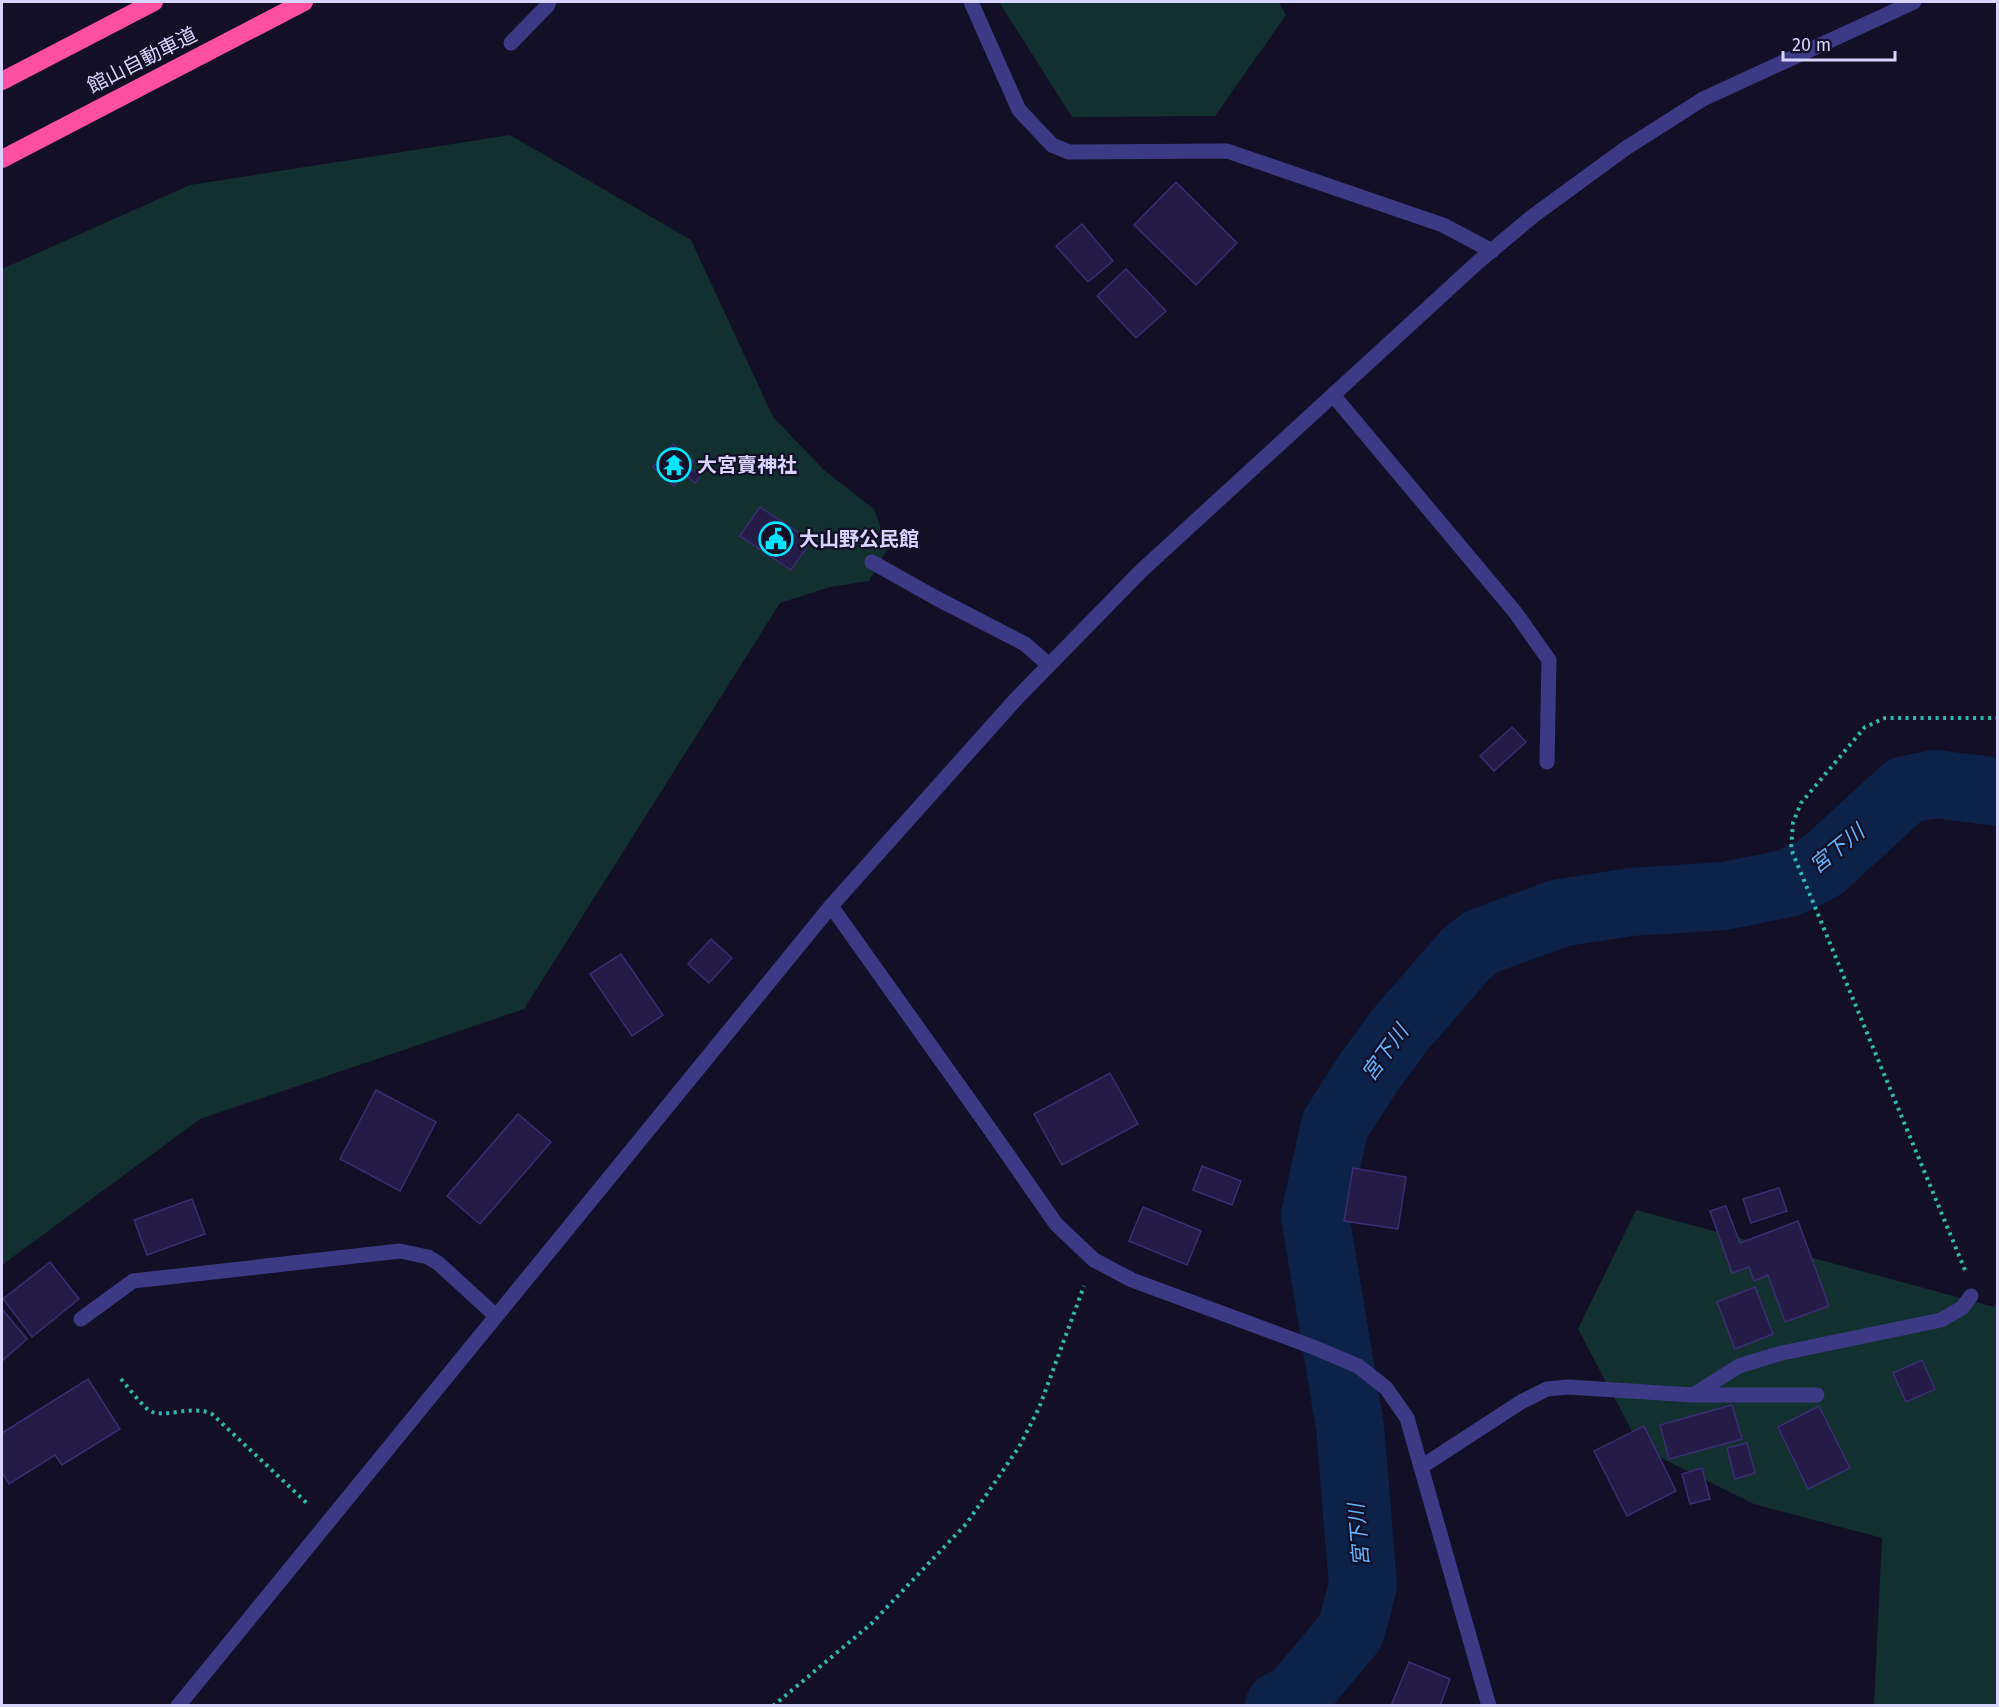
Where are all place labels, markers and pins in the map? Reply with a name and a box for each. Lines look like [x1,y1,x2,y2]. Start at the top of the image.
temple icon: 大宮賣神社 [656,447,692,483]
place label: 大宮賣神社 [697,453,797,477]
public building icon: 大山野公民館 [758,521,794,557]
place label: 大山野公民館 [799,527,919,551]

